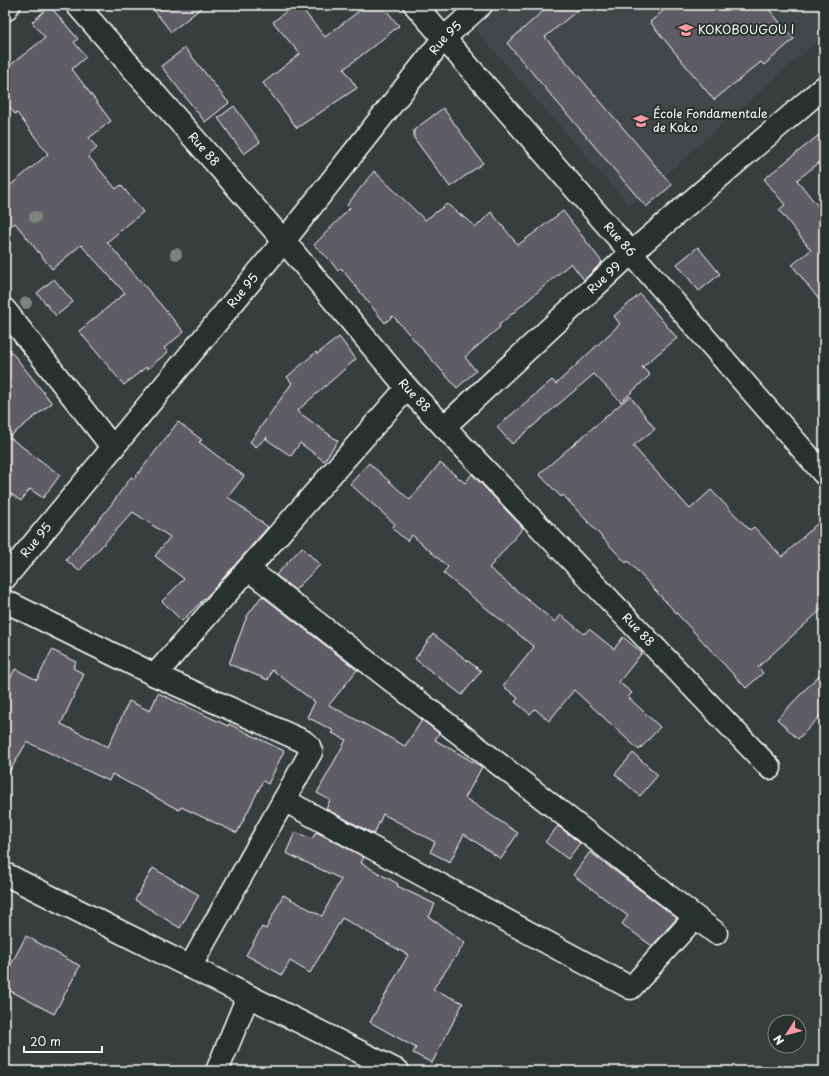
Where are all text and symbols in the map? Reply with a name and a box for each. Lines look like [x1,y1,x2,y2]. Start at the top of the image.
street label: Rue 95 [424,16,465,58]
place label: KOKOBOUGOU I [698,20,795,38]
school or university icon: KOKOBOUGOU I [677,21,695,39]
place label: École Fondamentale de Koko [653,104,768,136]
school or university icon: École Fondamentale de Koko [632,112,650,130]
street label: Rue 88 [184,128,224,170]
street label: Rue 86 [600,217,640,260]
street label: Rue 99 [583,257,625,297]
street label: Rue 95 [222,269,262,311]
street label: Rue 88 [395,374,435,416]
street label: Rue 95 [16,518,55,561]
street label: Rue 88 [618,608,659,650]
north arrow [767,1014,807,1054]
scale bar [24,1028,102,1054]
text: N [769,1031,788,1049]
text: 20 m [30,1032,61,1050]

